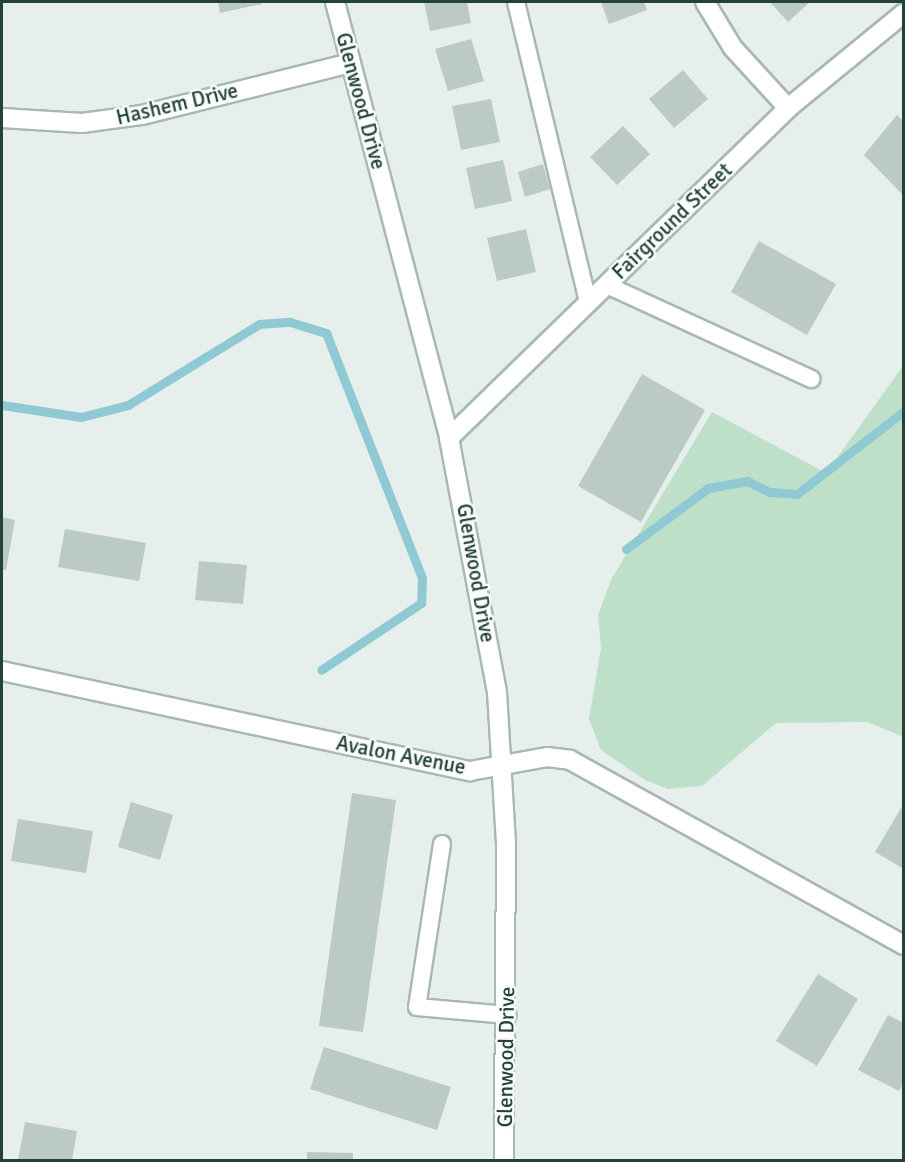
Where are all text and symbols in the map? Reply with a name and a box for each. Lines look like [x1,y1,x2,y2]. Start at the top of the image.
street label: Glenwood Drive [331,30,391,172]
street label: Hashem Drive [114,78,240,130]
street label: Fairground Street [607,157,737,285]
street label: Glenwood Drive [451,502,501,644]
street label: Avalon Avenue [334,730,468,780]
street label: Glenwood Drive [492,987,520,1127]

